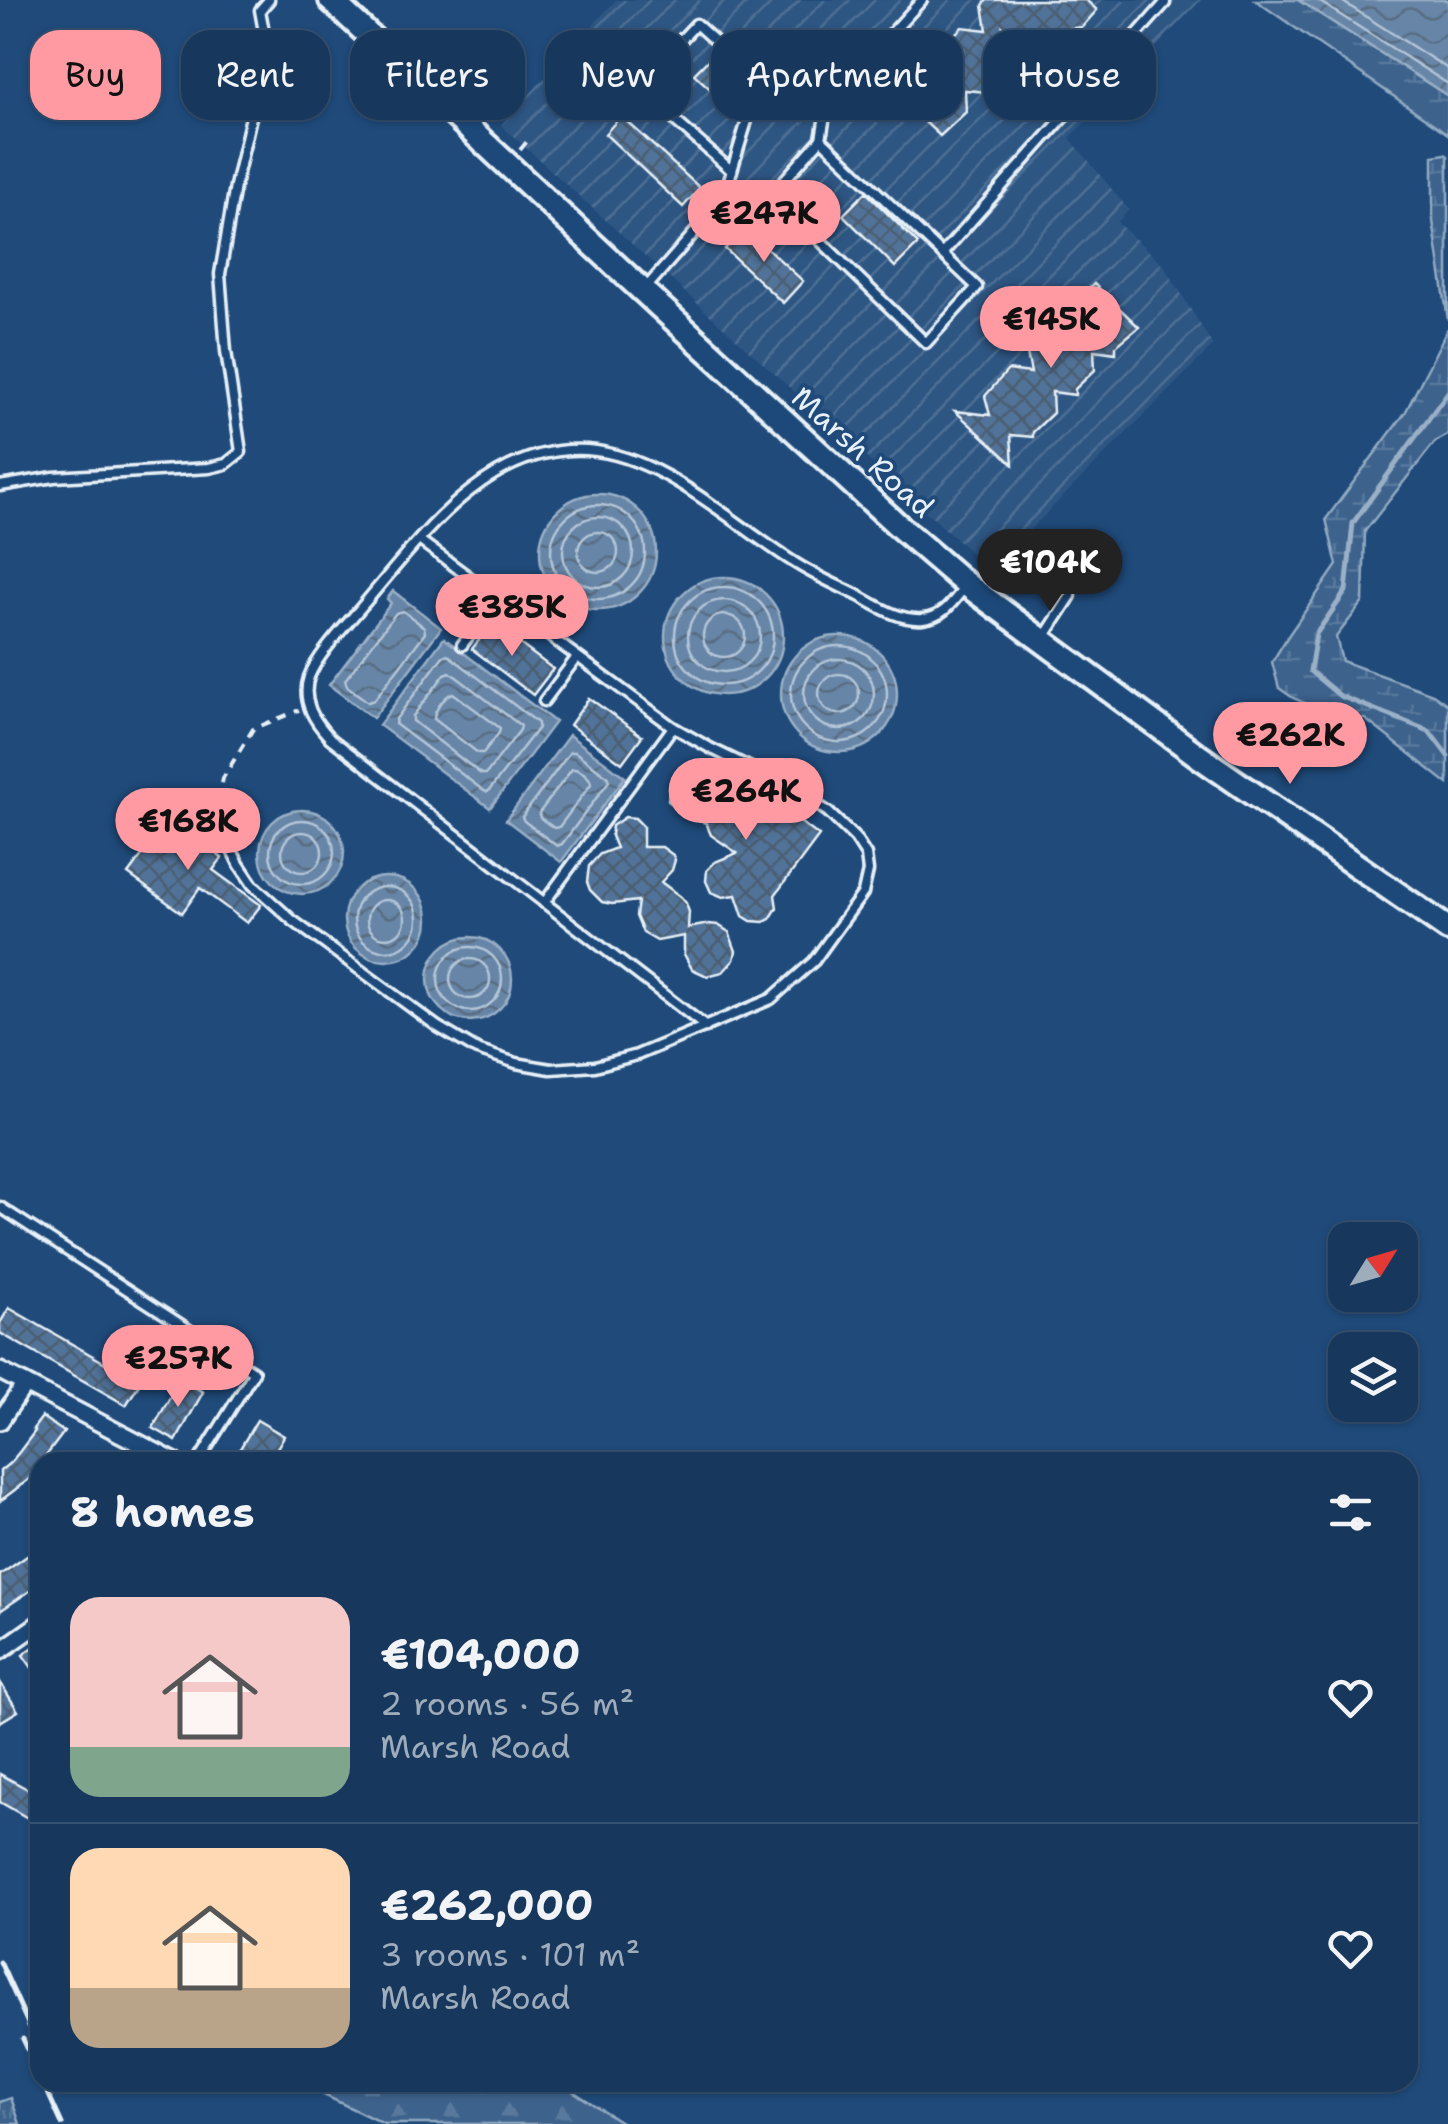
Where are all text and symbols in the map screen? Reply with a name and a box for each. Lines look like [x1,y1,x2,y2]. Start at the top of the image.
chip: Buy [30,30,161,120]
chip: Rent [181,30,330,120]
chip: Filters [350,30,525,120]
chip: New [545,30,691,120]
chip: Apartment [711,30,963,120]
chip: House [983,30,1156,120]
pin: €247K [694,180,834,265]
text: €247K [710,191,818,234]
pin: €145K [981,286,1121,371]
text: €145K [1002,297,1100,340]
street label: Marsh Road [783,377,943,527]
pin: €104K [980,529,1120,614]
text: €104K [999,540,1101,583]
pin: €385K [442,574,582,659]
text: €385K [458,585,566,628]
pin: €262K [1220,702,1360,787]
text: €262K [1235,713,1345,756]
pin: €264K [676,758,816,843]
text: €264K [691,769,801,812]
pin: €168K [118,788,258,873]
text: €168K [137,799,239,842]
north arrow [1328,1222,1418,1312]
map controls [1328,1222,1418,1422]
pin: €257K [108,1325,248,1410]
button: layers [1328,1332,1418,1422]
text: €257K [124,1336,232,1379]
text: 8 homes [70,1484,255,1540]
icon: filters [1323,1485,1378,1540]
text: €104,000 [380,1626,581,1682]
icon: home [150,1637,270,1757]
icon: heart [1323,1670,1378,1725]
text: 2 rooms · 56 m² [380,1682,634,1725]
text: Marsh Road [380,1725,571,1768]
text: €262,000 [380,1877,594,1933]
icon: home [150,1888,270,2008]
icon: heart [1323,1921,1378,1976]
text: 3 rooms · 101 m² [380,1933,640,1976]
text: Marsh Road [380,1976,571,2019]

